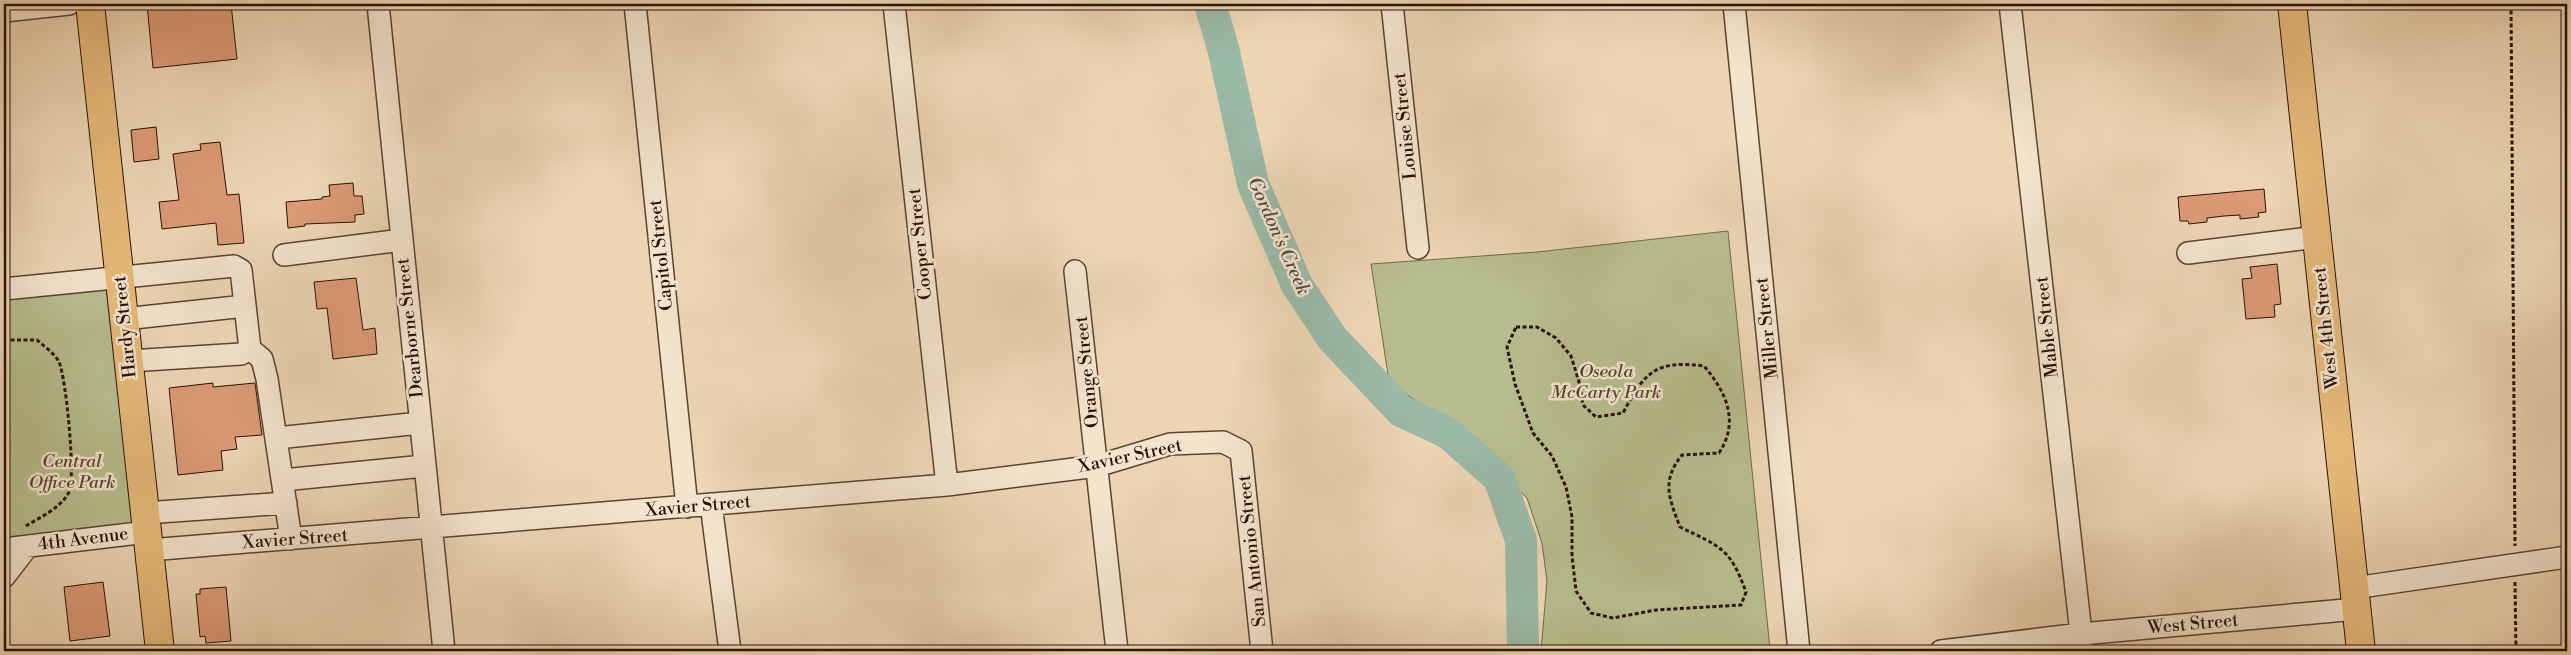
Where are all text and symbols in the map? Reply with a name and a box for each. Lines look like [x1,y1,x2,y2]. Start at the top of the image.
street label: Louise Street [1388,71,1422,181]
water label: Gordon's Creek [1242,173,1316,299]
street label: Cooper Street [903,186,937,301]
street label: Capitol Street [644,198,678,312]
street label: Dearborne Street [391,256,429,399]
street label: West 4th Street [2308,265,2344,391]
street label: Hardy Street [108,274,142,379]
street label: Mable Street [2030,274,2064,379]
street label: Miller Street [1750,275,1784,380]
street label: Orange Street [1070,314,1104,429]
park label: Oseola McCarty Park [1551,360,1661,404]
street label: Xavier Street [1075,434,1185,478]
park label: Central Office Park [29,450,115,494]
street label: San Antonio Street [1233,473,1271,628]
street label: Xavier Street [643,490,752,522]
street label: 4th Avenue [36,522,130,556]
street label: Xavier Street [240,524,349,554]
street label: West Street [2146,609,2240,640]

